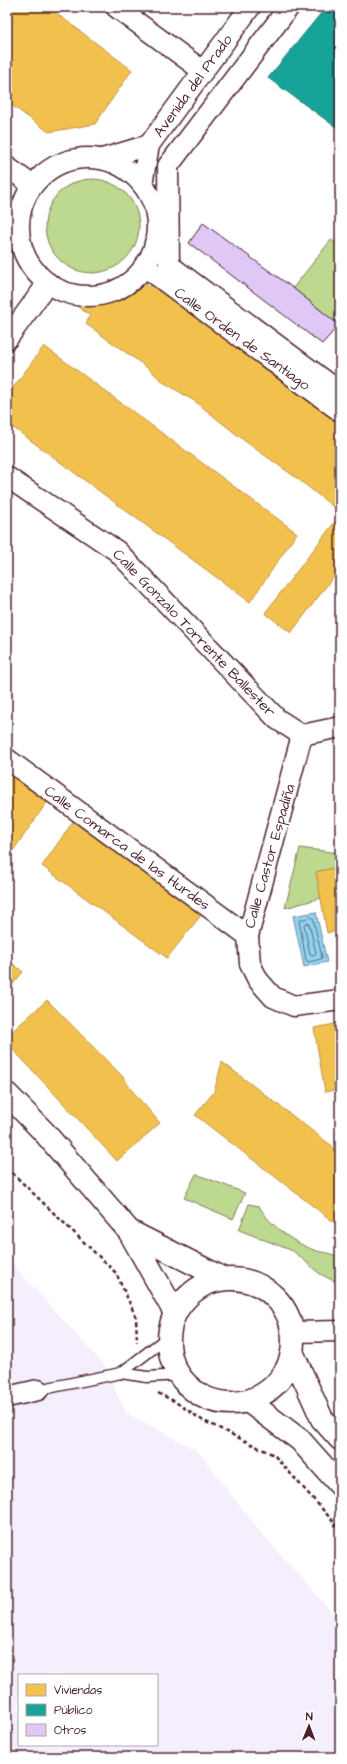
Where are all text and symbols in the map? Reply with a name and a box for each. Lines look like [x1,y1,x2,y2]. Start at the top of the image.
street label: Avenida del Prado [149,30,238,142]
street label: Calle Orden de Santiago [169,282,315,397]
street label: Calle Gonzalo Torrente Ballester [108,544,280,722]
street label: Calle Comarca de las Hurdes [40,781,215,916]
street label: Calle Castor Espadiña [239,781,301,931]
legend [18,1674,158,1746]
text: Viviendas [54,1682,102,1699]
text: Público [54,1702,93,1719]
north arrow [289,1706,329,1746]
text: N [306,1709,313,1724]
text: Otros [54,1722,86,1739]

